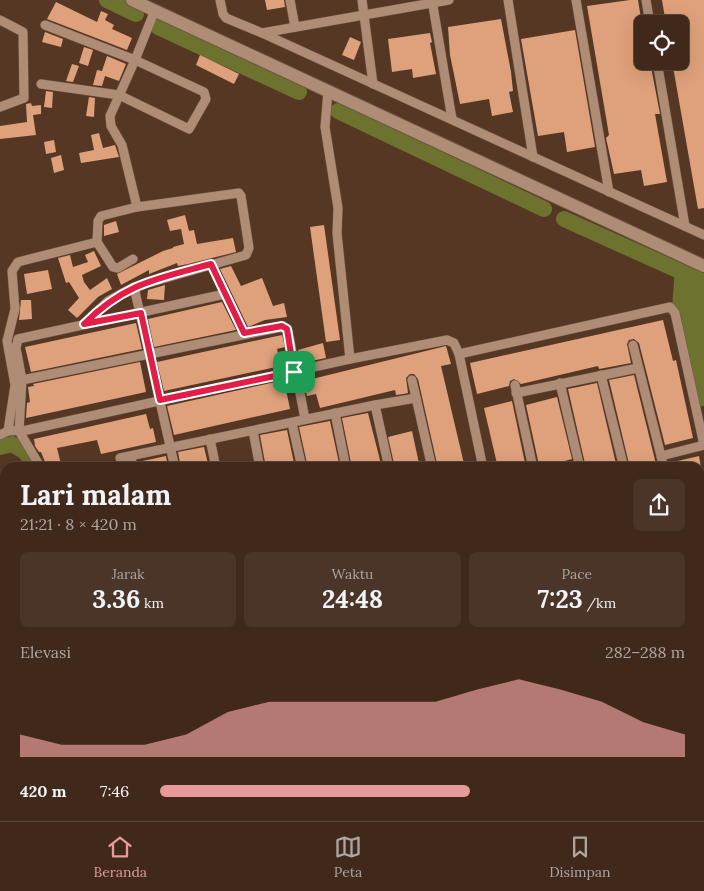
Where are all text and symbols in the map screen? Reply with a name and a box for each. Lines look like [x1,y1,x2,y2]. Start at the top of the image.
map controls [634,15,689,70]
button: locate [634,15,689,70]
pin [273,351,315,393]
icon: arrive [280,358,308,386]
text: Lari malam [20,477,171,513]
button: share [633,479,685,531]
text: 21:21 · 8 × 420 m [20,514,137,534]
text: Jarak [112,565,145,583]
text: Waktu [332,565,373,583]
text: Pace [562,565,592,583]
text: 3.36 [92,583,140,615]
text: 24:48 [322,583,383,615]
text: 7:23 [537,583,583,615]
text: km [140,594,164,612]
text: /km [583,594,616,612]
text: Elevasi [20,642,71,662]
text: 282–288 m [605,642,685,662]
text: 420 m [20,781,66,801]
text: 7:46 [100,781,129,801]
tab: Beranda [93,833,147,881]
tab: Peta [334,833,362,881]
tab: Disimpan [549,833,611,881]

